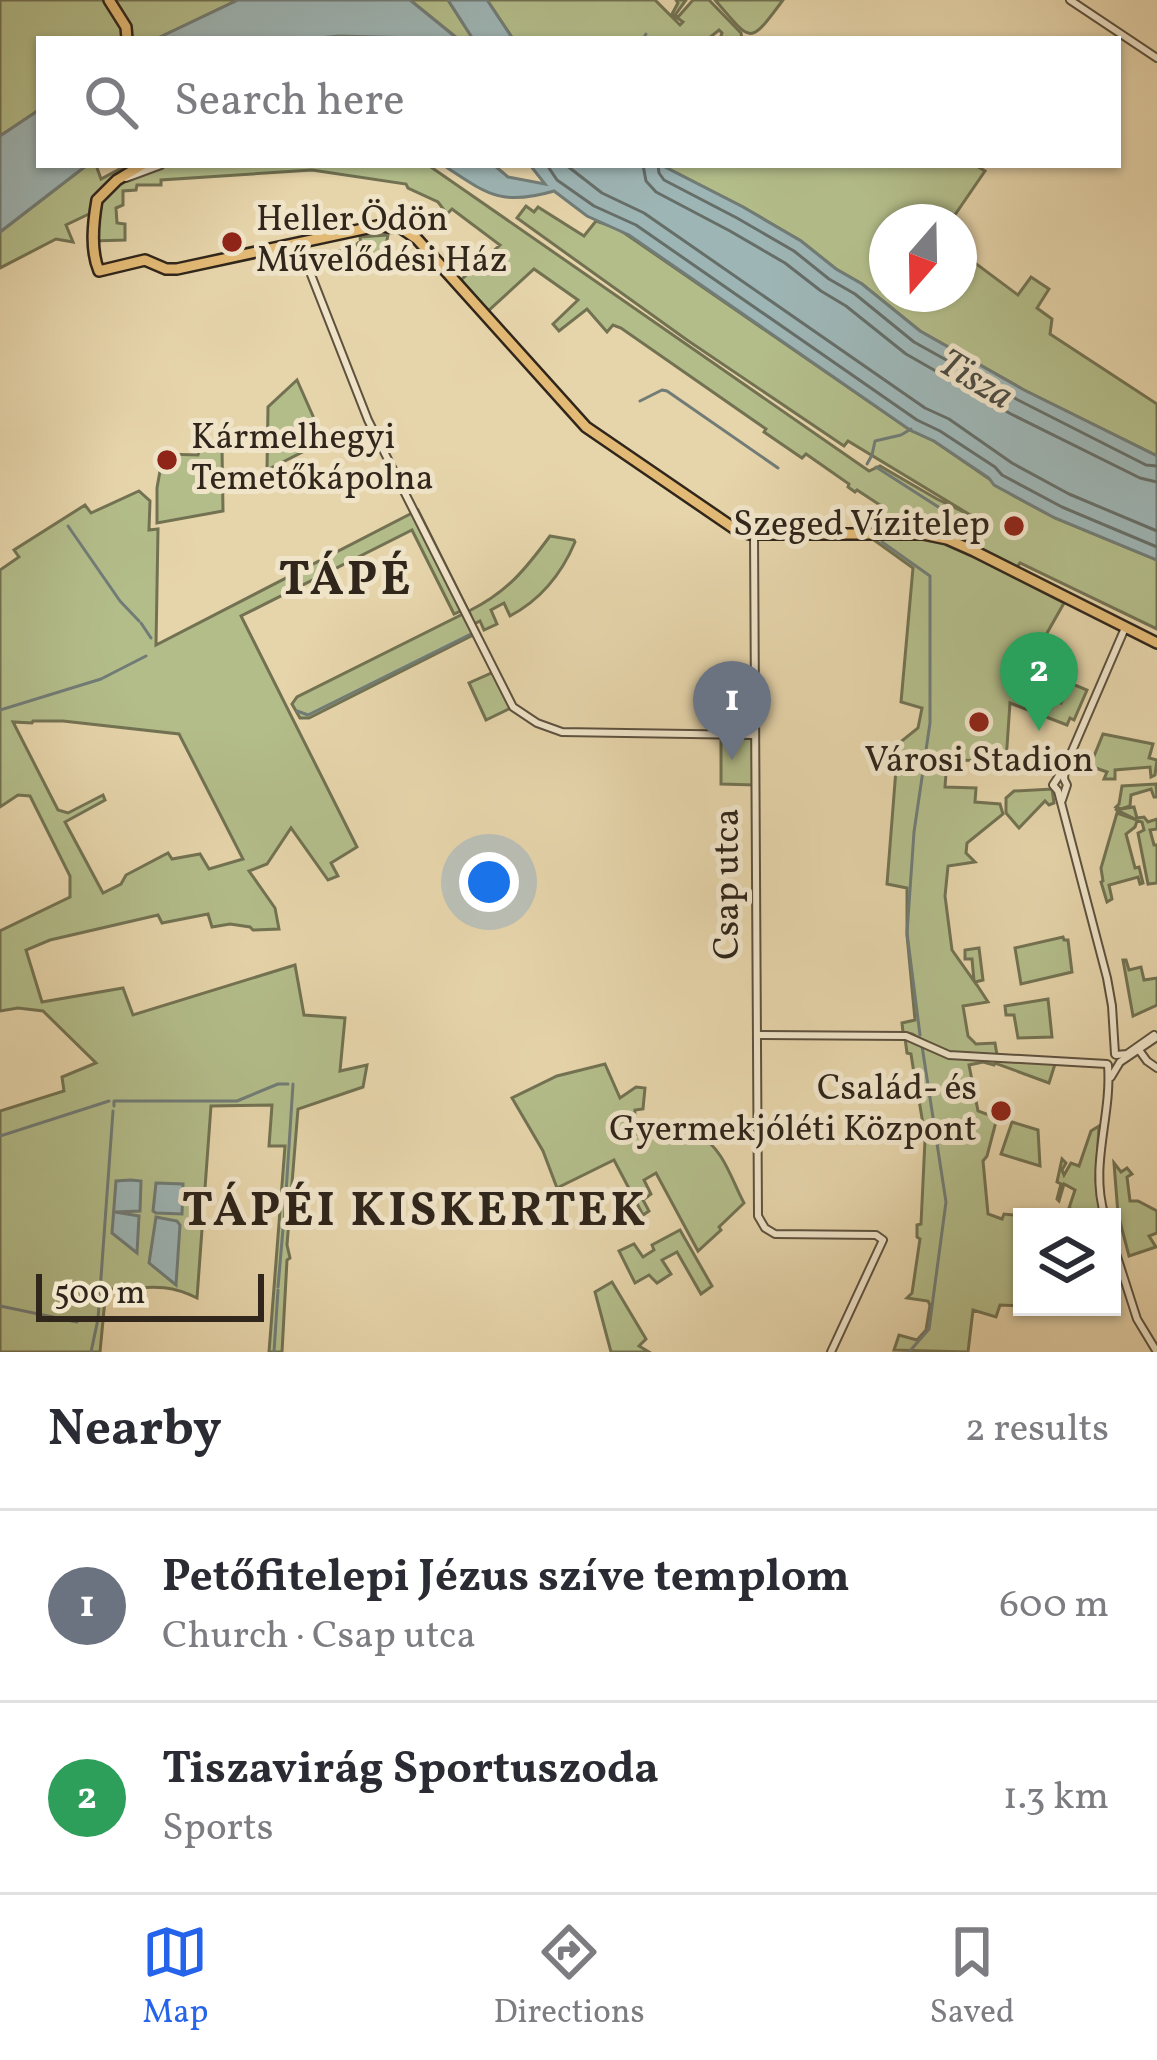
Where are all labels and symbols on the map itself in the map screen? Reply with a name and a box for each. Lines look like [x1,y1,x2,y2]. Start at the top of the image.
place label: Heller Ödön Művelődési Ház [256,196,508,287]
north arrow [869,204,977,312]
marker: Heller Ödön Művelődési Ház [219,229,245,255]
water label: Tisza [927,338,1023,424]
place label: Kármelhegyi Temetőkápolna [191,414,434,505]
marker: Kármelhegyi Temetőkápolna [154,447,180,473]
place label: Szeged Vízitelep [733,501,990,551]
marker: Szeged Vízitelep [1001,513,1027,539]
district label: TÁPÉ [279,548,413,615]
pin: 2 [1000,632,1078,731]
pin: 1 [693,661,771,760]
marker: Városi Stadion [966,709,992,735]
place label: Városi Stadion [864,737,1094,787]
street label: Csap utca [704,808,754,960]
your location [459,852,519,912]
place label: Család- és Gyermekjóléti Központ [609,1065,977,1156]
marker: Család- és Gyermekjóléti Központ [988,1098,1014,1124]
district label: TÁPÉI KISKERTEK [182,1179,648,1246]
scale bar [36,1268,264,1321]

